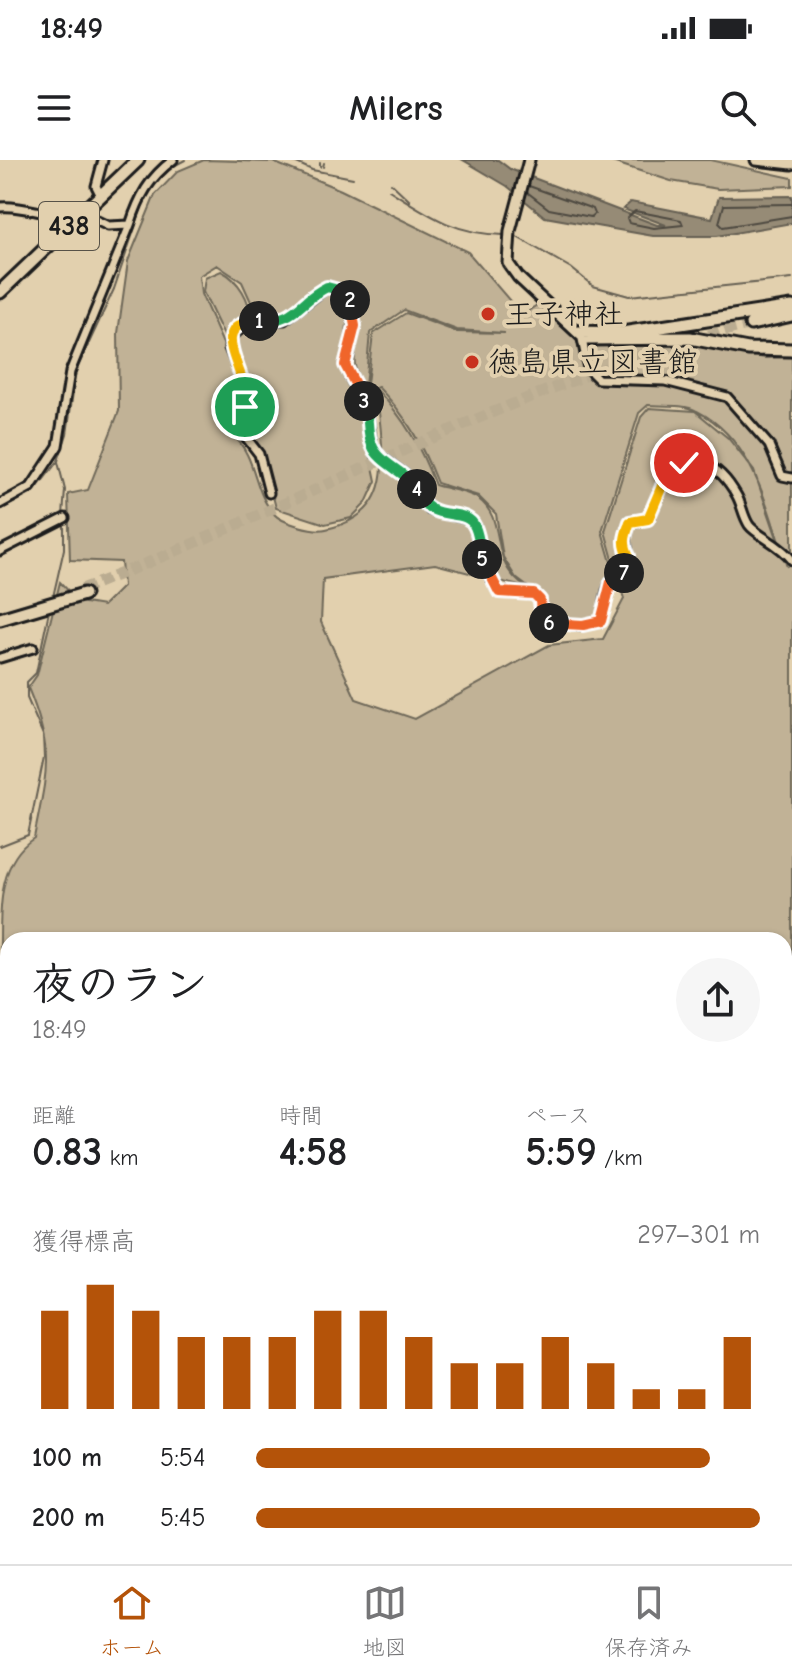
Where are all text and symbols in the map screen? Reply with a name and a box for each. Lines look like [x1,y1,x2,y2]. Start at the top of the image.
text: 18:49 [40,11,103,46]
icon: menu [32,86,76,130]
icon: search [716,86,760,130]
text: Milers [349,88,443,129]
road number: 438 [39,202,99,250]
pin: 2 [330,280,370,320]
text: 2 [345,287,355,313]
place label: 王子神社 [504,297,624,332]
pin: 1 [239,301,279,341]
marker: 王子神社 [479,305,497,323]
text: 1 [255,308,263,334]
place label: 徳島県立図書館 [488,345,698,380]
marker: 徳島県立図書館 [463,353,481,371]
pin [211,373,279,441]
pin: 3 [344,381,384,421]
icon: arrive [223,385,267,429]
text: 3 [359,388,369,414]
pin [650,429,718,497]
icon: check [662,441,706,485]
pin: 4 [397,469,437,509]
text: 4 [412,476,422,502]
pin: 5 [462,539,502,579]
text: 5 [476,546,488,572]
pin: 7 [604,553,644,593]
text: 7 [619,560,629,586]
pin: 6 [529,603,569,643]
text: 6 [543,610,555,636]
button: share [676,958,760,1042]
text: 夜のラン [32,959,208,1010]
text: 18:49 [32,1015,87,1045]
text: 距離 [32,1103,76,1129]
text: 時間 [279,1103,323,1129]
text: ペース [525,1103,590,1129]
text: 0.83 [32,1129,102,1175]
text: 4:58 [279,1129,347,1175]
text: 5:59 [525,1129,597,1175]
text: km [102,1145,139,1171]
text: /km [597,1145,643,1171]
text: 297–301 m [637,1220,760,1250]
text: 獲得標高 [32,1227,136,1257]
text: 100 m [32,1443,102,1473]
text: 5:54 [160,1443,205,1473]
text: 200 m [32,1503,105,1533]
text: 5:45 [160,1503,205,1533]
tab: ホーム [99,1581,164,1661]
tab: 地図 [363,1581,407,1661]
tab: 保存済み [605,1581,693,1661]

